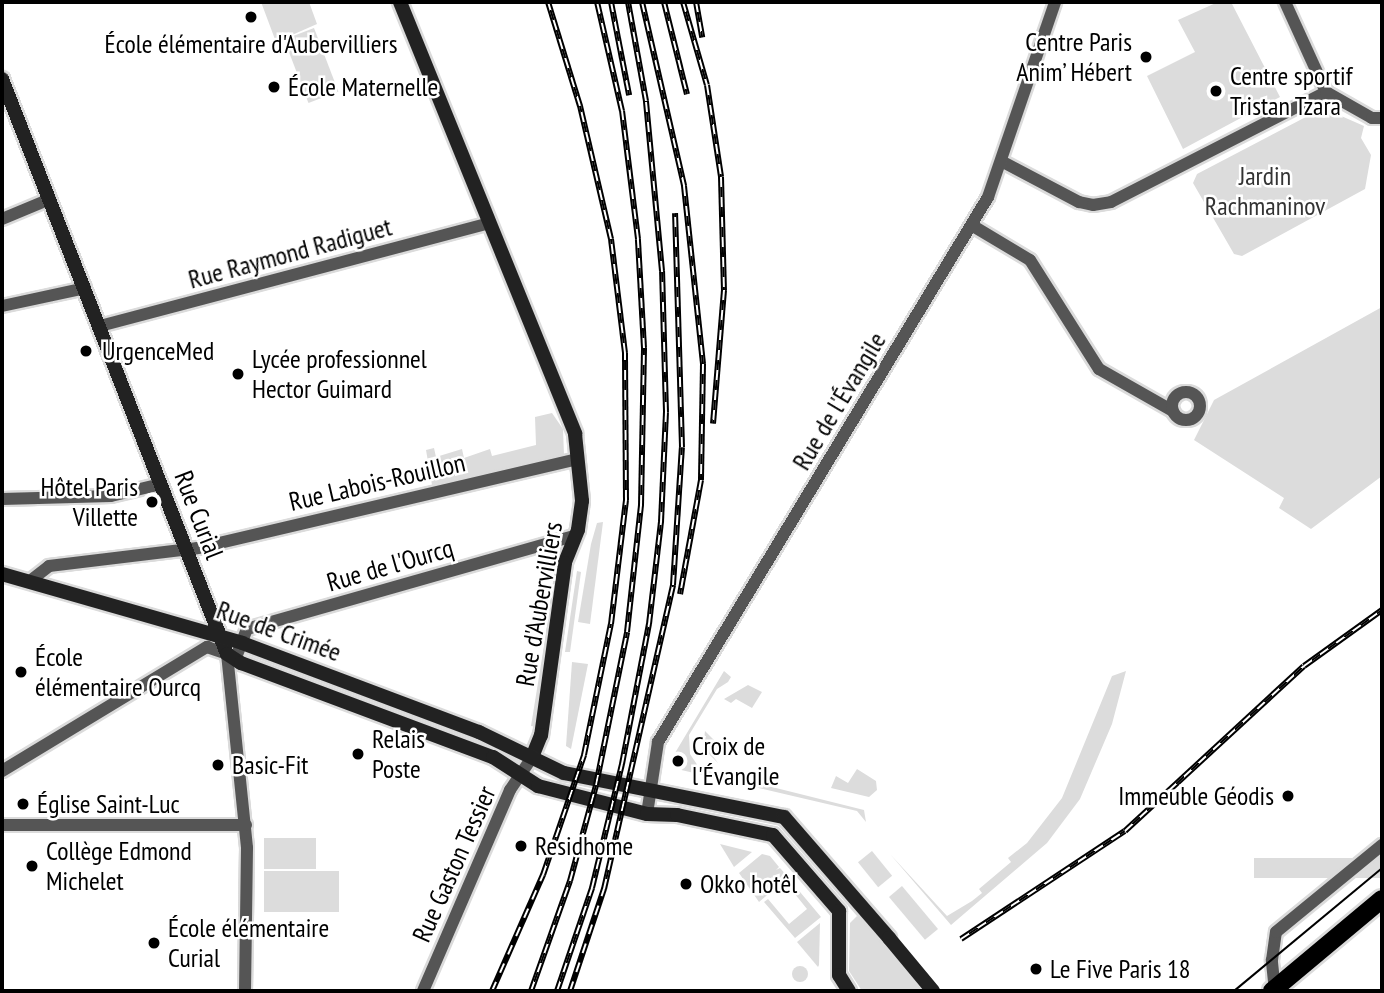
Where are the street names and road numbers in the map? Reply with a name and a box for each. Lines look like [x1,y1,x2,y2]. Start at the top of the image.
street label: Rue Raymond Radiguet [185,211,395,295]
street label: Rue de l'Évangile [786,327,892,475]
street label: Rue Labois-Rouillon [286,447,468,517]
street label: Rue Curial [168,466,230,564]
street label: Rue d'Aubervilliers [509,519,569,689]
street label: Rue de l'Ourcq [323,532,457,598]
street label: Rue de Crimée [213,594,345,668]
street label: Rue Gaston Tessier [406,781,502,947]

